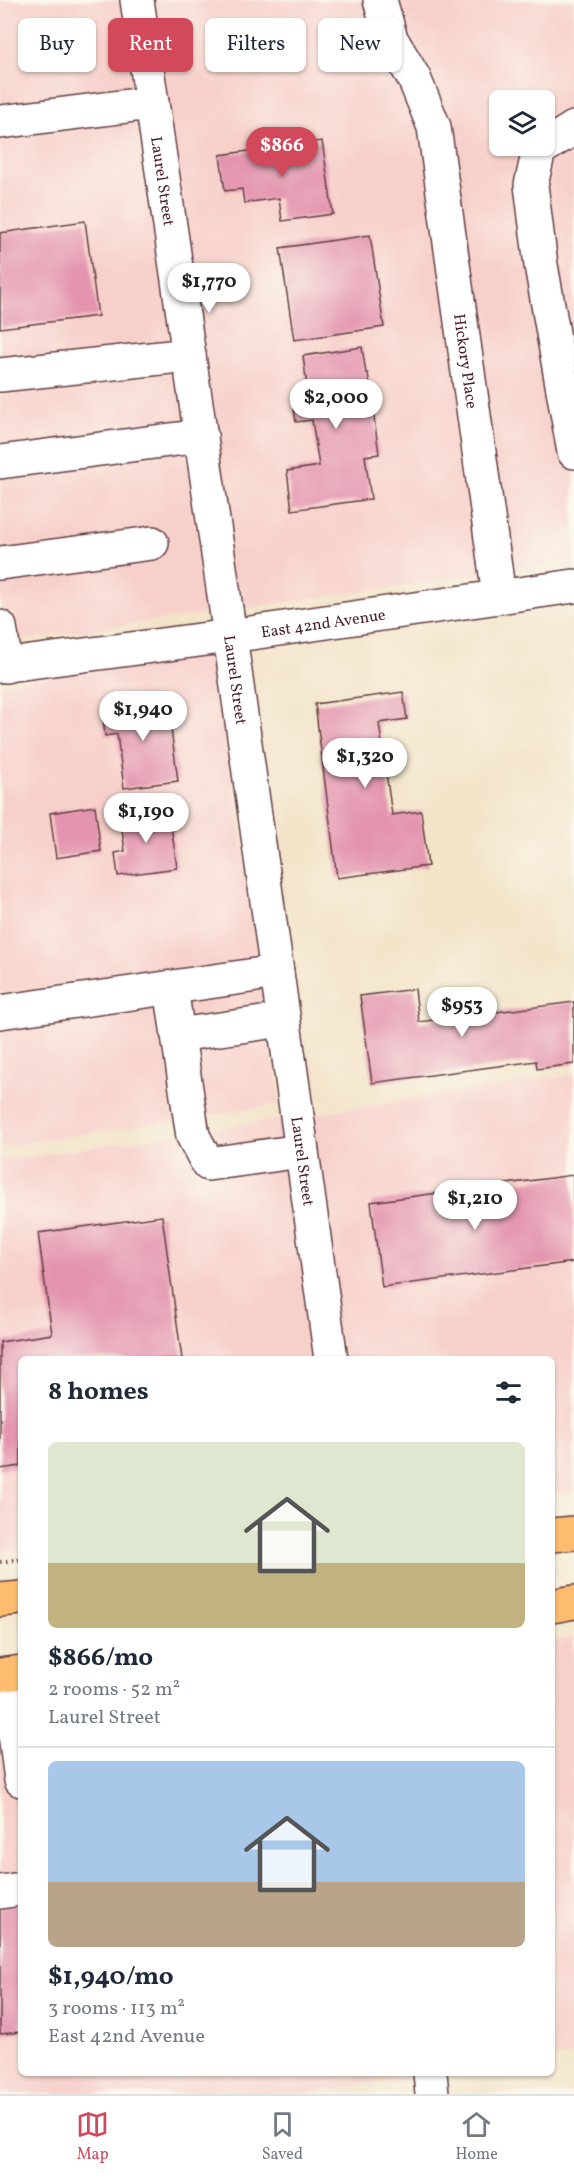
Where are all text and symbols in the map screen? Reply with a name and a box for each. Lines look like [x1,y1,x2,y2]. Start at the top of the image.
chip: Buy [18,18,96,72]
chip: Rent [108,18,193,72]
chip: Filters [205,18,306,72]
chip: New [318,18,402,72]
map controls [489,90,555,156]
button: layers [489,90,555,156]
pin: $866 [246,127,318,178]
text: $866 [260,132,304,160]
street label: Laurel Street [144,135,179,228]
pin: $1,770 [160,263,258,314]
text: $1,770 [181,268,237,296]
street label: Hickory Place [447,312,482,410]
pin: $2,000 [287,379,385,430]
text: $2,000 [304,384,368,412]
street label: East 42nd Avenue [260,605,387,644]
street label: Laurel Street [217,634,251,727]
pin: $1,940 [94,691,192,742]
text: $1,940 [113,696,173,724]
pin: $1,320 [316,738,414,789]
text: $1,320 [336,743,394,771]
pin: $1,190 [97,793,195,844]
text: $1,190 [118,798,174,826]
pin: $953 [426,987,498,1038]
text: $953 [441,992,483,1020]
street label: Laurel Street [284,1115,319,1208]
pin: $1,210 [426,1180,524,1231]
text: $1,210 [447,1185,503,1213]
text: 8 homes [48,1374,149,1410]
icon: filters [492,1376,525,1409]
icon: home [233,1481,341,1589]
text: $866/mo [48,1640,153,1676]
text: 2 rooms · 52 m² [48,1676,180,1704]
text: Laurel Street [48,1704,161,1732]
icon: home [233,1800,341,1908]
text: $1,940/mo [48,1959,174,1995]
text: 3 rooms · 113 m² [48,1995,185,2023]
text: East 42nd Avenue [48,2023,205,2051]
tab: Map [76,2108,109,2166]
tab: Saved [262,2108,303,2166]
tab: Home [455,2108,498,2166]

